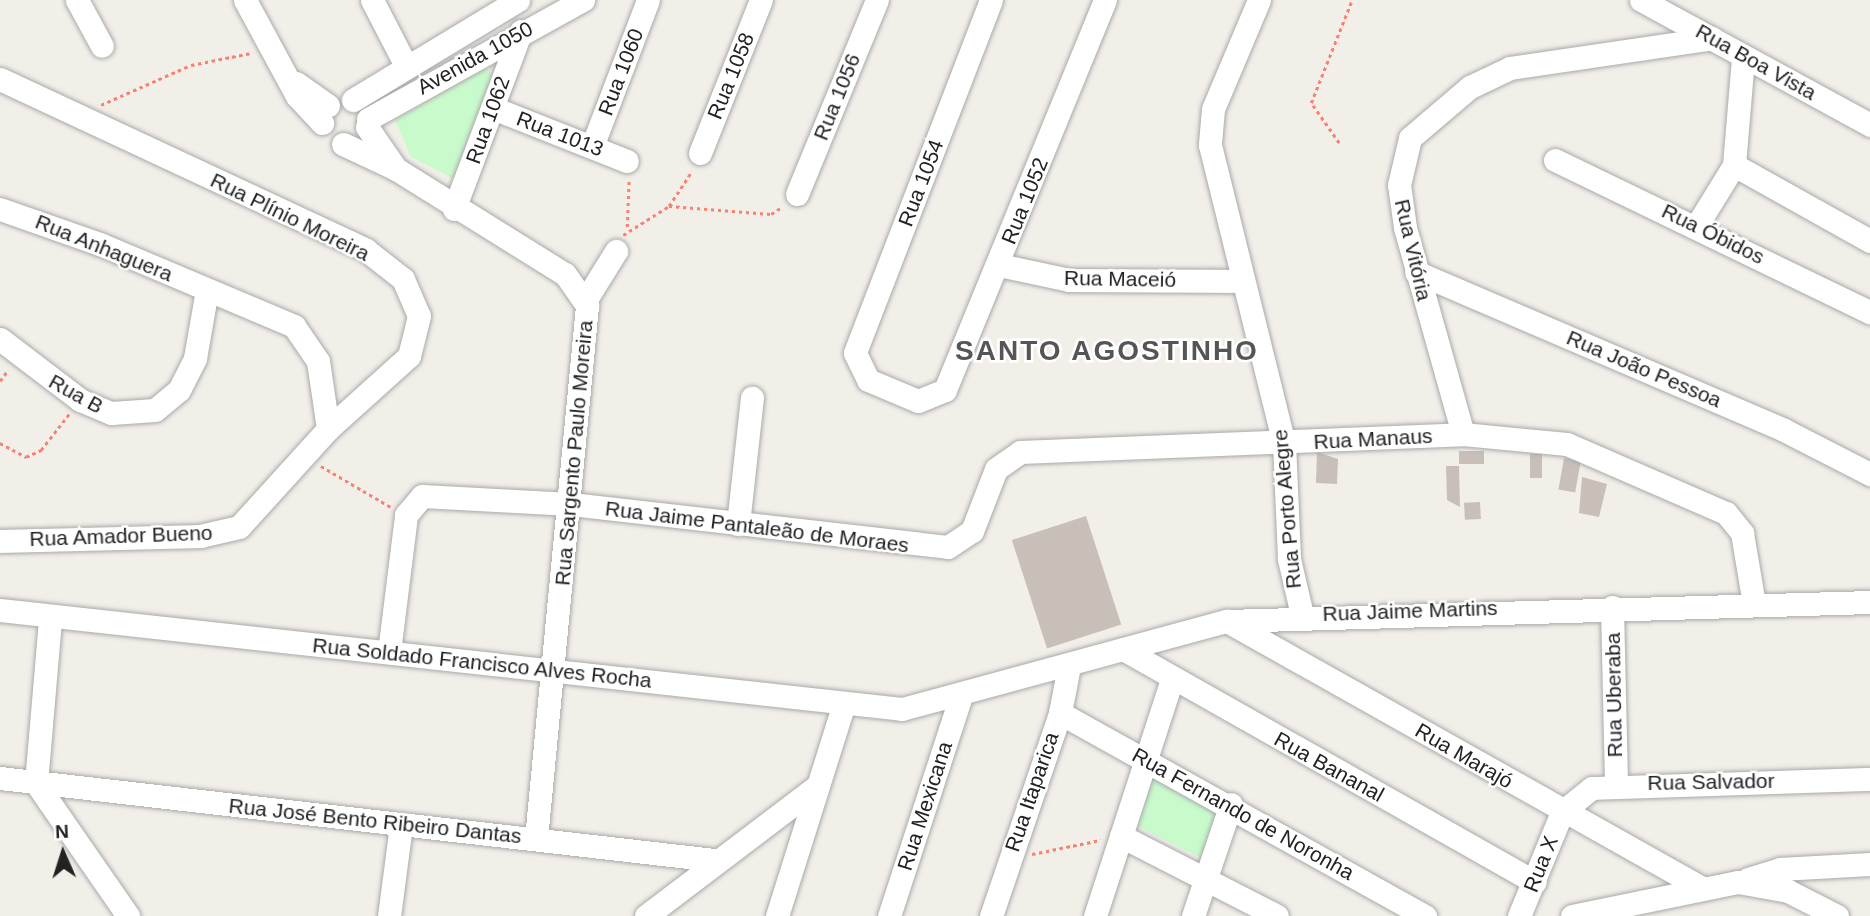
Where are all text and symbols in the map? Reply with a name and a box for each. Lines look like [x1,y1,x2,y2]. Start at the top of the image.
street label: Avenida 1050 [413,16,537,100]
street label: Rua Boa Vista [1691,19,1821,105]
street label: Rua 1060 [593,25,649,119]
street label: Rua 1058 [702,29,760,123]
street label: Rua 1056 [808,50,866,144]
street label: Rua 1062 [461,73,515,167]
street label: Rua 1013 [513,106,607,162]
street label: Rua 1054 [893,136,949,230]
street label: Rua 1052 [996,154,1054,248]
street label: Rua Plínio Moreira [206,168,374,266]
street label: Rua Vitória [1389,197,1437,303]
street label: Rua Óbidos [1658,198,1768,270]
street label: Rua Anhaguera [31,209,177,287]
street label: Rua Maceió [1064,265,1176,293]
street label: Rua Sargento Paulo Moreira [550,319,598,587]
street label: Rua João Pessoa [1563,325,1725,413]
district label: SANTO AGOSTINHO [956,334,1258,368]
street label: Rua B [44,369,108,419]
street label: Rua Manaus [1313,423,1433,455]
street label: Rua Porto Alegre [1267,428,1307,590]
street label: Rua Jaime Pantaleão de Moraes [604,496,910,558]
street label: Rua Amador Bueno [28,520,214,552]
street label: Rua Jaime Martins [1322,595,1498,627]
street label: Rua Uberaba [1600,632,1628,758]
street label: Rua Soldado Francisco Alves Rocha [311,633,653,693]
street label: Rua Marajó [1411,718,1517,794]
street label: Rua Bananal [1270,727,1388,807]
street label: Rua Itaparica [1000,729,1064,855]
street label: Rua Mexicana [892,738,958,874]
street label: Rua Fernando de Noronha [1128,742,1358,886]
street label: Rua Salvador [1647,768,1775,796]
street label: Rua José Bento Ribeiro Dantas [227,793,523,849]
north arrow [28,818,98,888]
text: N [54,821,69,842]
street label: Rua X [1518,832,1564,896]

